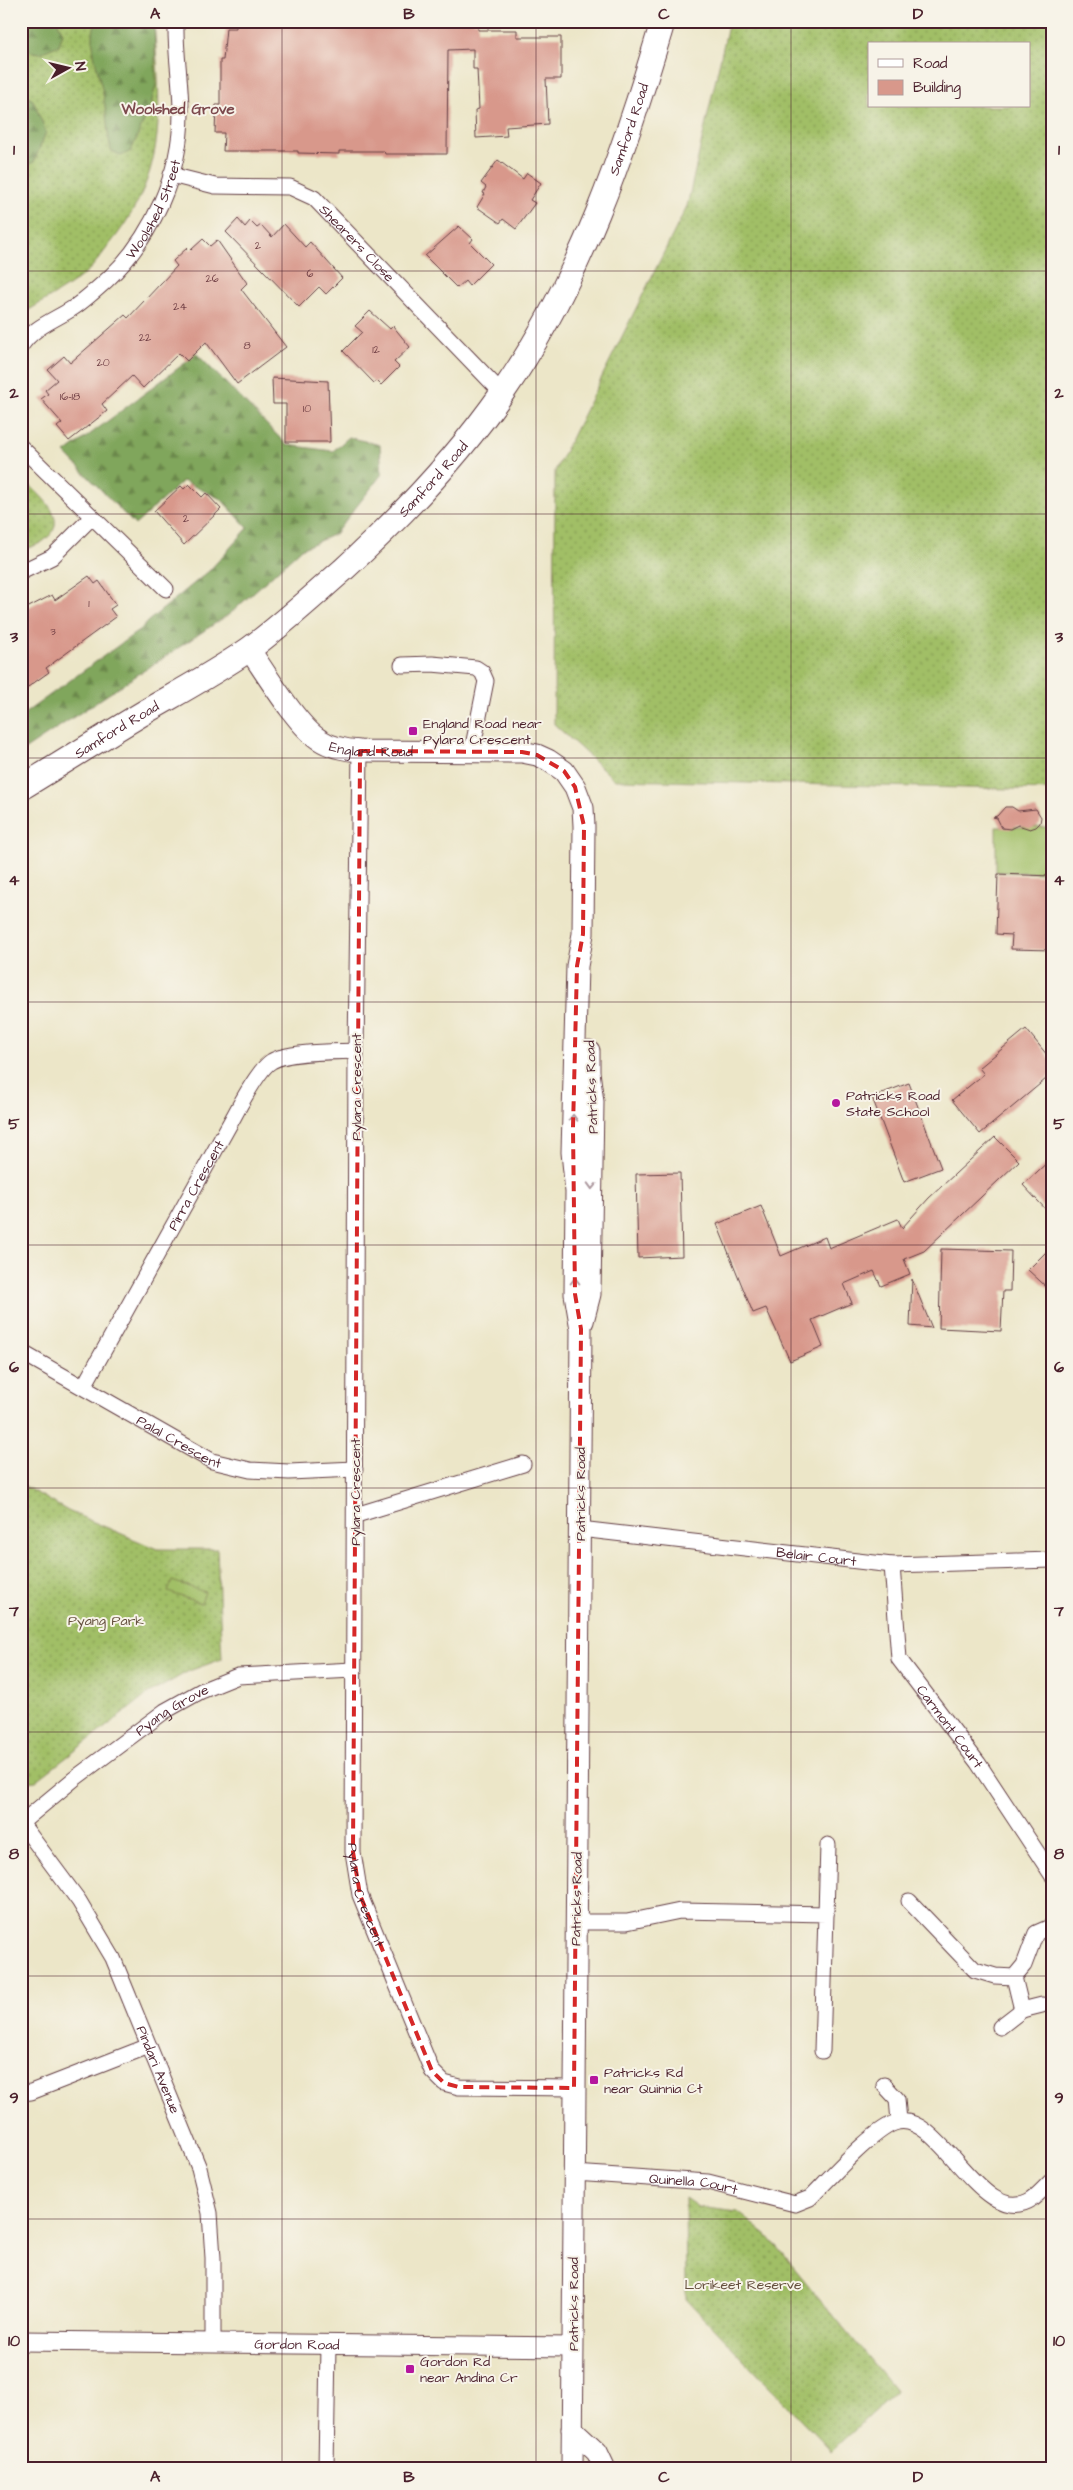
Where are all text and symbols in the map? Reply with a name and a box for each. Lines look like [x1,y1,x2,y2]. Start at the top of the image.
text: A [150,3,161,25]
text: B [403,3,415,25]
text: C [658,3,670,25]
text: D [913,3,924,25]
north arrow [42,42,92,92]
legend [868,42,1030,108]
text: Road [913,53,948,74]
text: N [69,61,90,72]
text: Building [913,77,961,99]
street label: Samford Road [604,81,654,178]
district label: Woolshed Grove [120,99,235,120]
text: 1 [13,139,16,161]
text: 1 [1058,139,1061,161]
street label: Woolshed Street [121,157,186,264]
street label: Shearers Close [314,200,399,287]
house number: 2 [255,238,262,253]
house number: 6 [307,266,314,281]
house number: 26 [205,271,219,286]
house number: 24 [173,299,187,314]
house number: 22 [139,330,152,345]
house number: 8 [243,338,251,353]
house number: 12 [372,342,381,357]
house number: 20 [96,355,110,370]
text: 2 [8,382,19,404]
text: 2 [1053,382,1064,404]
house number: 16-18 [60,389,80,404]
house number: 10 [303,401,311,416]
street label: Samford Road [394,437,473,522]
house number: 2 [183,511,190,526]
house number: 1 [88,596,90,611]
house number: 3 [50,624,56,639]
text: 3 [9,626,19,648]
text: 3 [1054,626,1064,648]
street label: Samford Road [71,697,163,764]
place label: England Road near Pylara Crescent [423,714,542,750]
marker: England Road near Pylara Crescent [407,725,419,737]
street label: England Road [326,737,413,762]
text: 4 [9,869,20,891]
text: 4 [1054,869,1065,891]
street label: Pylara Crescent [347,1033,367,1141]
street label: Patricks Road [580,1040,604,1134]
place label: Patricks Road State School [846,1086,940,1122]
marker: Patricks Road State School [830,1097,842,1109]
text: 5 [8,1113,20,1135]
text: 5 [1053,1113,1065,1135]
one-way arrow [568,1114,578,1122]
street label: Pirra Crescent [163,1136,230,1234]
one-way arrow [587,1182,597,1190]
one-way arrow [570,1276,580,1284]
text: 6 [9,1356,19,1378]
text: 6 [1054,1356,1064,1378]
street label: Palal Crescent [133,1411,224,1474]
street label: Pylara Crescent [346,1438,366,1546]
street label: Patricks Road [571,1447,591,1541]
street label: Belair Court [775,1543,858,1572]
text: 7 [8,1600,19,1622]
text: 7 [1053,1600,1064,1622]
park label: Pyang Park [68,1611,144,1631]
street label: Pyang Grove [131,1680,212,1741]
street label: Carmont Court [911,1681,988,1773]
text: 8 [9,1843,20,1865]
street label: Pylara Crescent [342,1843,389,1951]
text: 8 [1054,1843,1065,1865]
street label: Patricks Road [566,1852,588,1946]
street label: Pindari Avenue [131,2023,185,2117]
place label: Patricks Rd near Quinnia Ct [604,2063,703,2099]
marker: Patricks Rd near Quinnia Ct [588,2074,600,2086]
text: 9 [9,2087,19,2109]
text: 9 [1054,2087,1064,2109]
street label: Quinella Court [648,2169,740,2200]
street label: Patricks Road [564,2257,584,2351]
park label: Lorikeet Reserve [684,2275,802,2295]
text: 10 [8,2330,20,2352]
text: 10 [1053,2330,1065,2352]
street label: Gordon Road [254,2335,340,2355]
place label: Gordon Rd near Andina Cr [420,2352,518,2388]
marker: Gordon Rd near Andina Cr [404,2363,416,2375]
text: A [150,2466,161,2488]
text: B [403,2466,415,2488]
text: C [658,2466,670,2488]
text: D [913,2466,924,2488]

